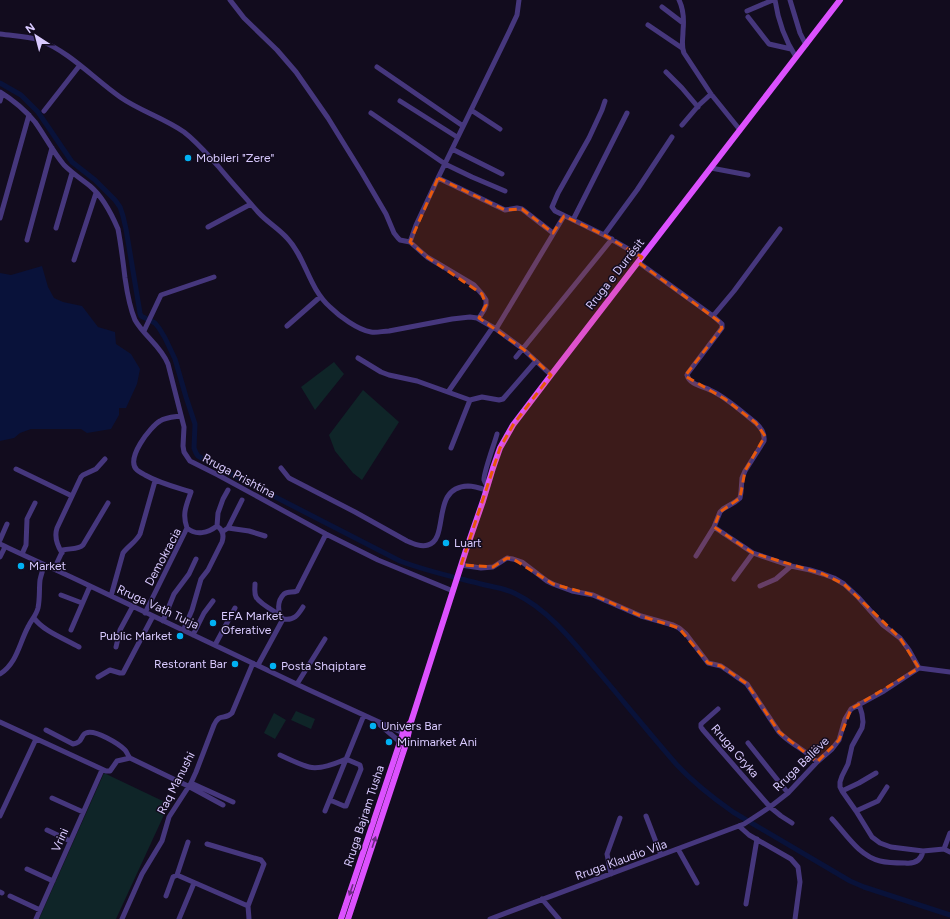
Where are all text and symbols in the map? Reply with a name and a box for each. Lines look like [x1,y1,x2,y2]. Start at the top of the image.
north arrow [16,16,56,56]
text: N [23,21,38,36]
place label: Mobileri "Zere" [196,151,275,165]
marker: Mobileri "Zere" [183,153,193,163]
street label: Rruga e Durrësit [583,235,647,312]
street label: Rruga Prishtina [200,451,278,501]
street label: Demokracia [142,526,184,588]
place label: Luart [454,536,482,550]
marker: Luart [441,538,451,548]
place label: Market [29,559,67,573]
marker: Market [16,561,26,571]
street label: Rruga Vath Turja [115,582,201,632]
place label: EFA Market Oferative [221,609,283,637]
marker: EFA Market Oferative [208,618,218,628]
place label: Public Market [99,629,172,643]
marker: Public Market [175,631,185,641]
place label: Restorant Bar [154,657,227,671]
marker: Restorant Bar [230,659,240,669]
place label: Posta Shqiptare [281,659,367,673]
marker: Posta Shqiptare [268,661,278,671]
place label: Univers Bar [381,719,442,733]
marker: Univers Bar [368,721,378,731]
street label: Rruga Gryka [708,722,762,780]
street label: Rruga Ballëve [770,734,832,794]
place label: Minimarket Ani [397,735,477,749]
marker: Minimarket Ani [384,737,394,747]
street label: Raq Manushi [154,749,198,817]
street label: Rruga Bajram Tusha [341,764,387,868]
street label: Vrini [49,826,71,854]
one-way arrow [371,836,377,848]
street label: Rruga Klaudio Vila [573,837,669,883]
one-way arrow [348,884,354,896]

